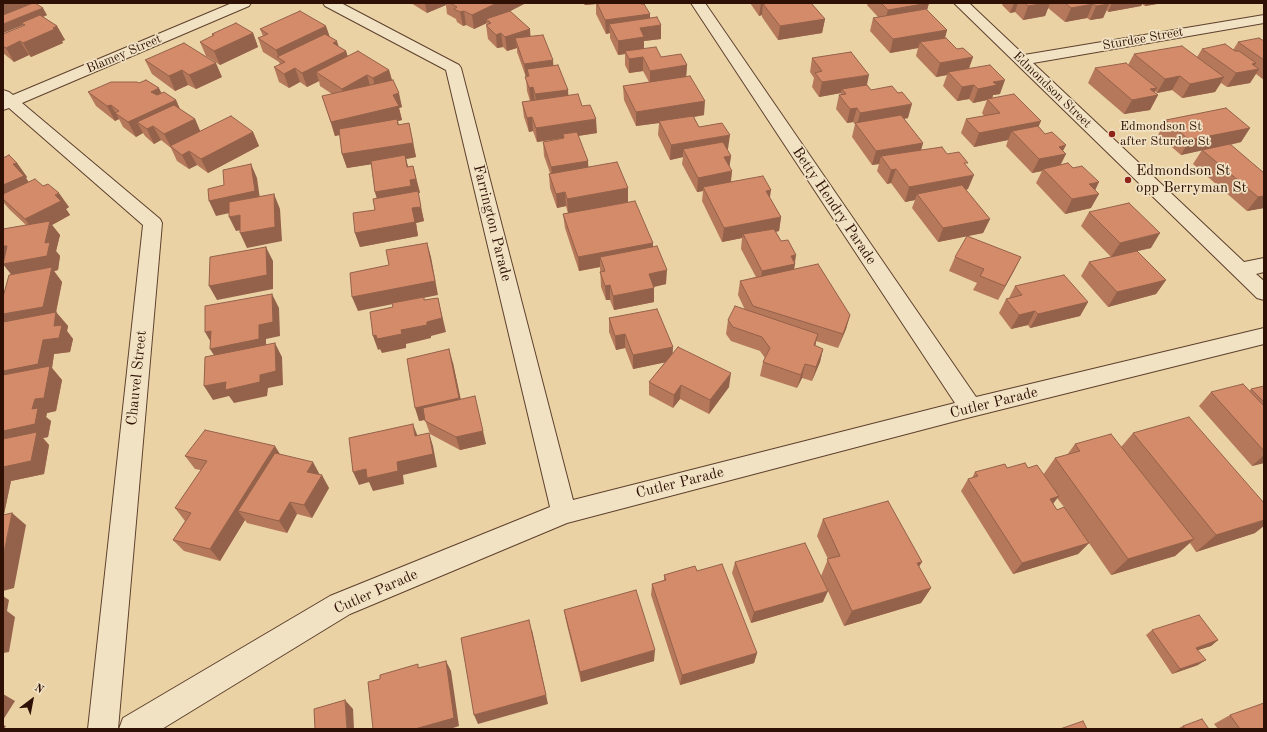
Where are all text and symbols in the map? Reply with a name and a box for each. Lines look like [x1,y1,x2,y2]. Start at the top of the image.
street label: Sturdee Street [1101,24,1185,54]
street label: Blamey Street [84,31,164,77]
street label: Edmondson Street [1009,48,1095,132]
place label: Edmondson St after Sturdee St [1120,119,1210,150]
marker: Edmondson St after Sturdee St [1107,129,1117,139]
street label: Betty Hendry Parade [788,144,880,268]
place label: Edmondson St opp Berryman St [1136,162,1247,197]
street label: Farrington Parade [469,163,515,283]
marker: Edmondson St opp Berryman St [1123,175,1133,185]
street label: Chauvel Street [123,329,151,427]
street label: Cutler Parade [948,383,1040,423]
street label: Cutler Parade [634,463,726,503]
street label: Cutler Parade [331,566,421,618]
north arrow [12,680,52,720]
text: N [32,683,45,696]

